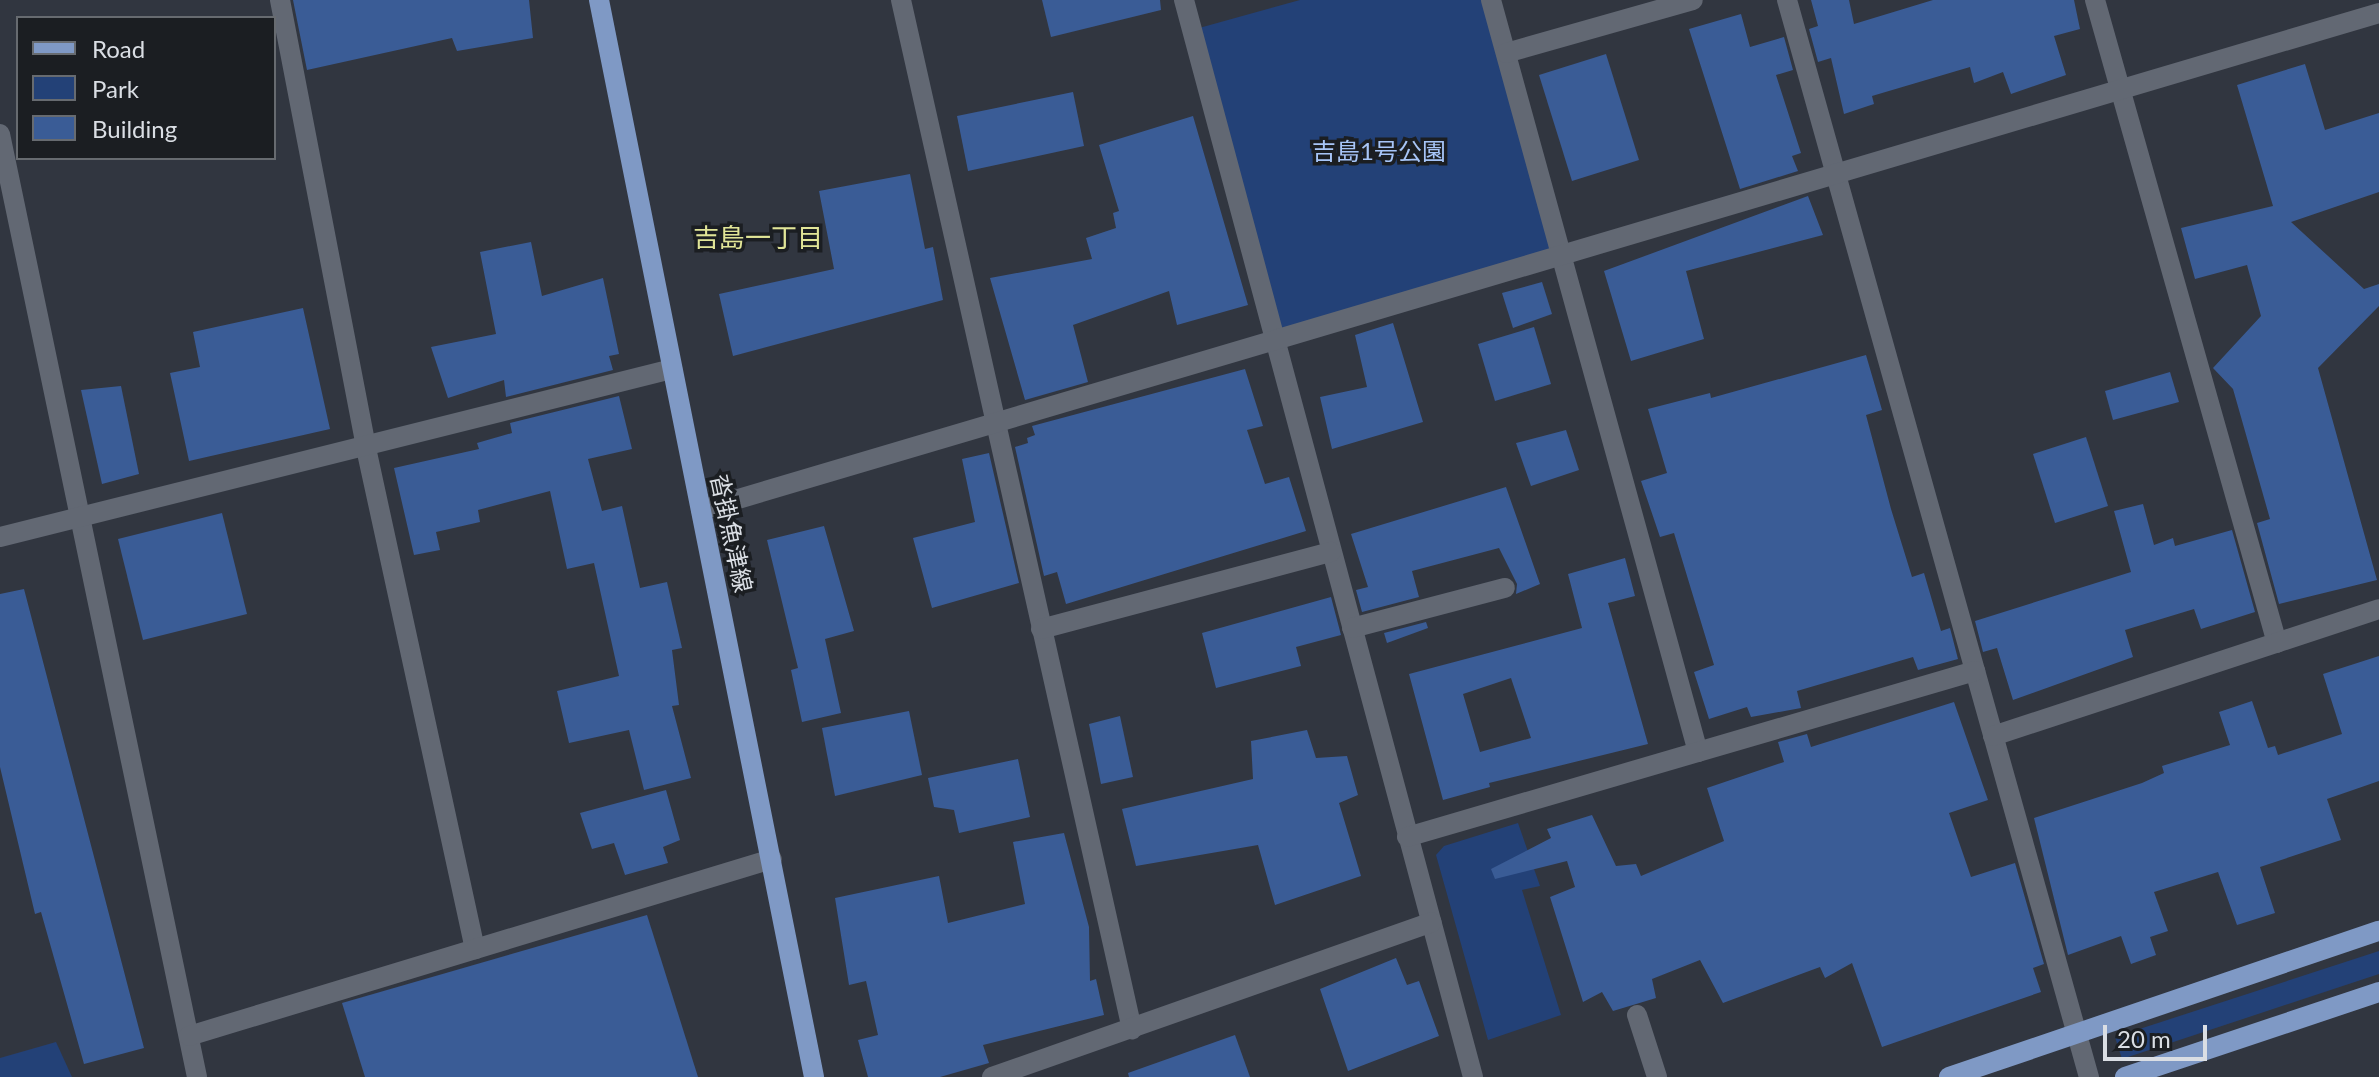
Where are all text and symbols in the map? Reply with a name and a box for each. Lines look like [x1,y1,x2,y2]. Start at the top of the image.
legend [16,16,276,160]
text: Road [92,34,145,63]
text: Park [92,74,139,103]
text: Building [92,114,177,143]
park label: 吉島1号公園 [1312,137,1446,165]
district label: 吉島一丁目 [693,222,823,254]
street label: 沓掛魚津線 [705,471,759,595]
scale bar [2107,1009,2211,1059]
text: 20 m [2117,1024,2171,1053]

